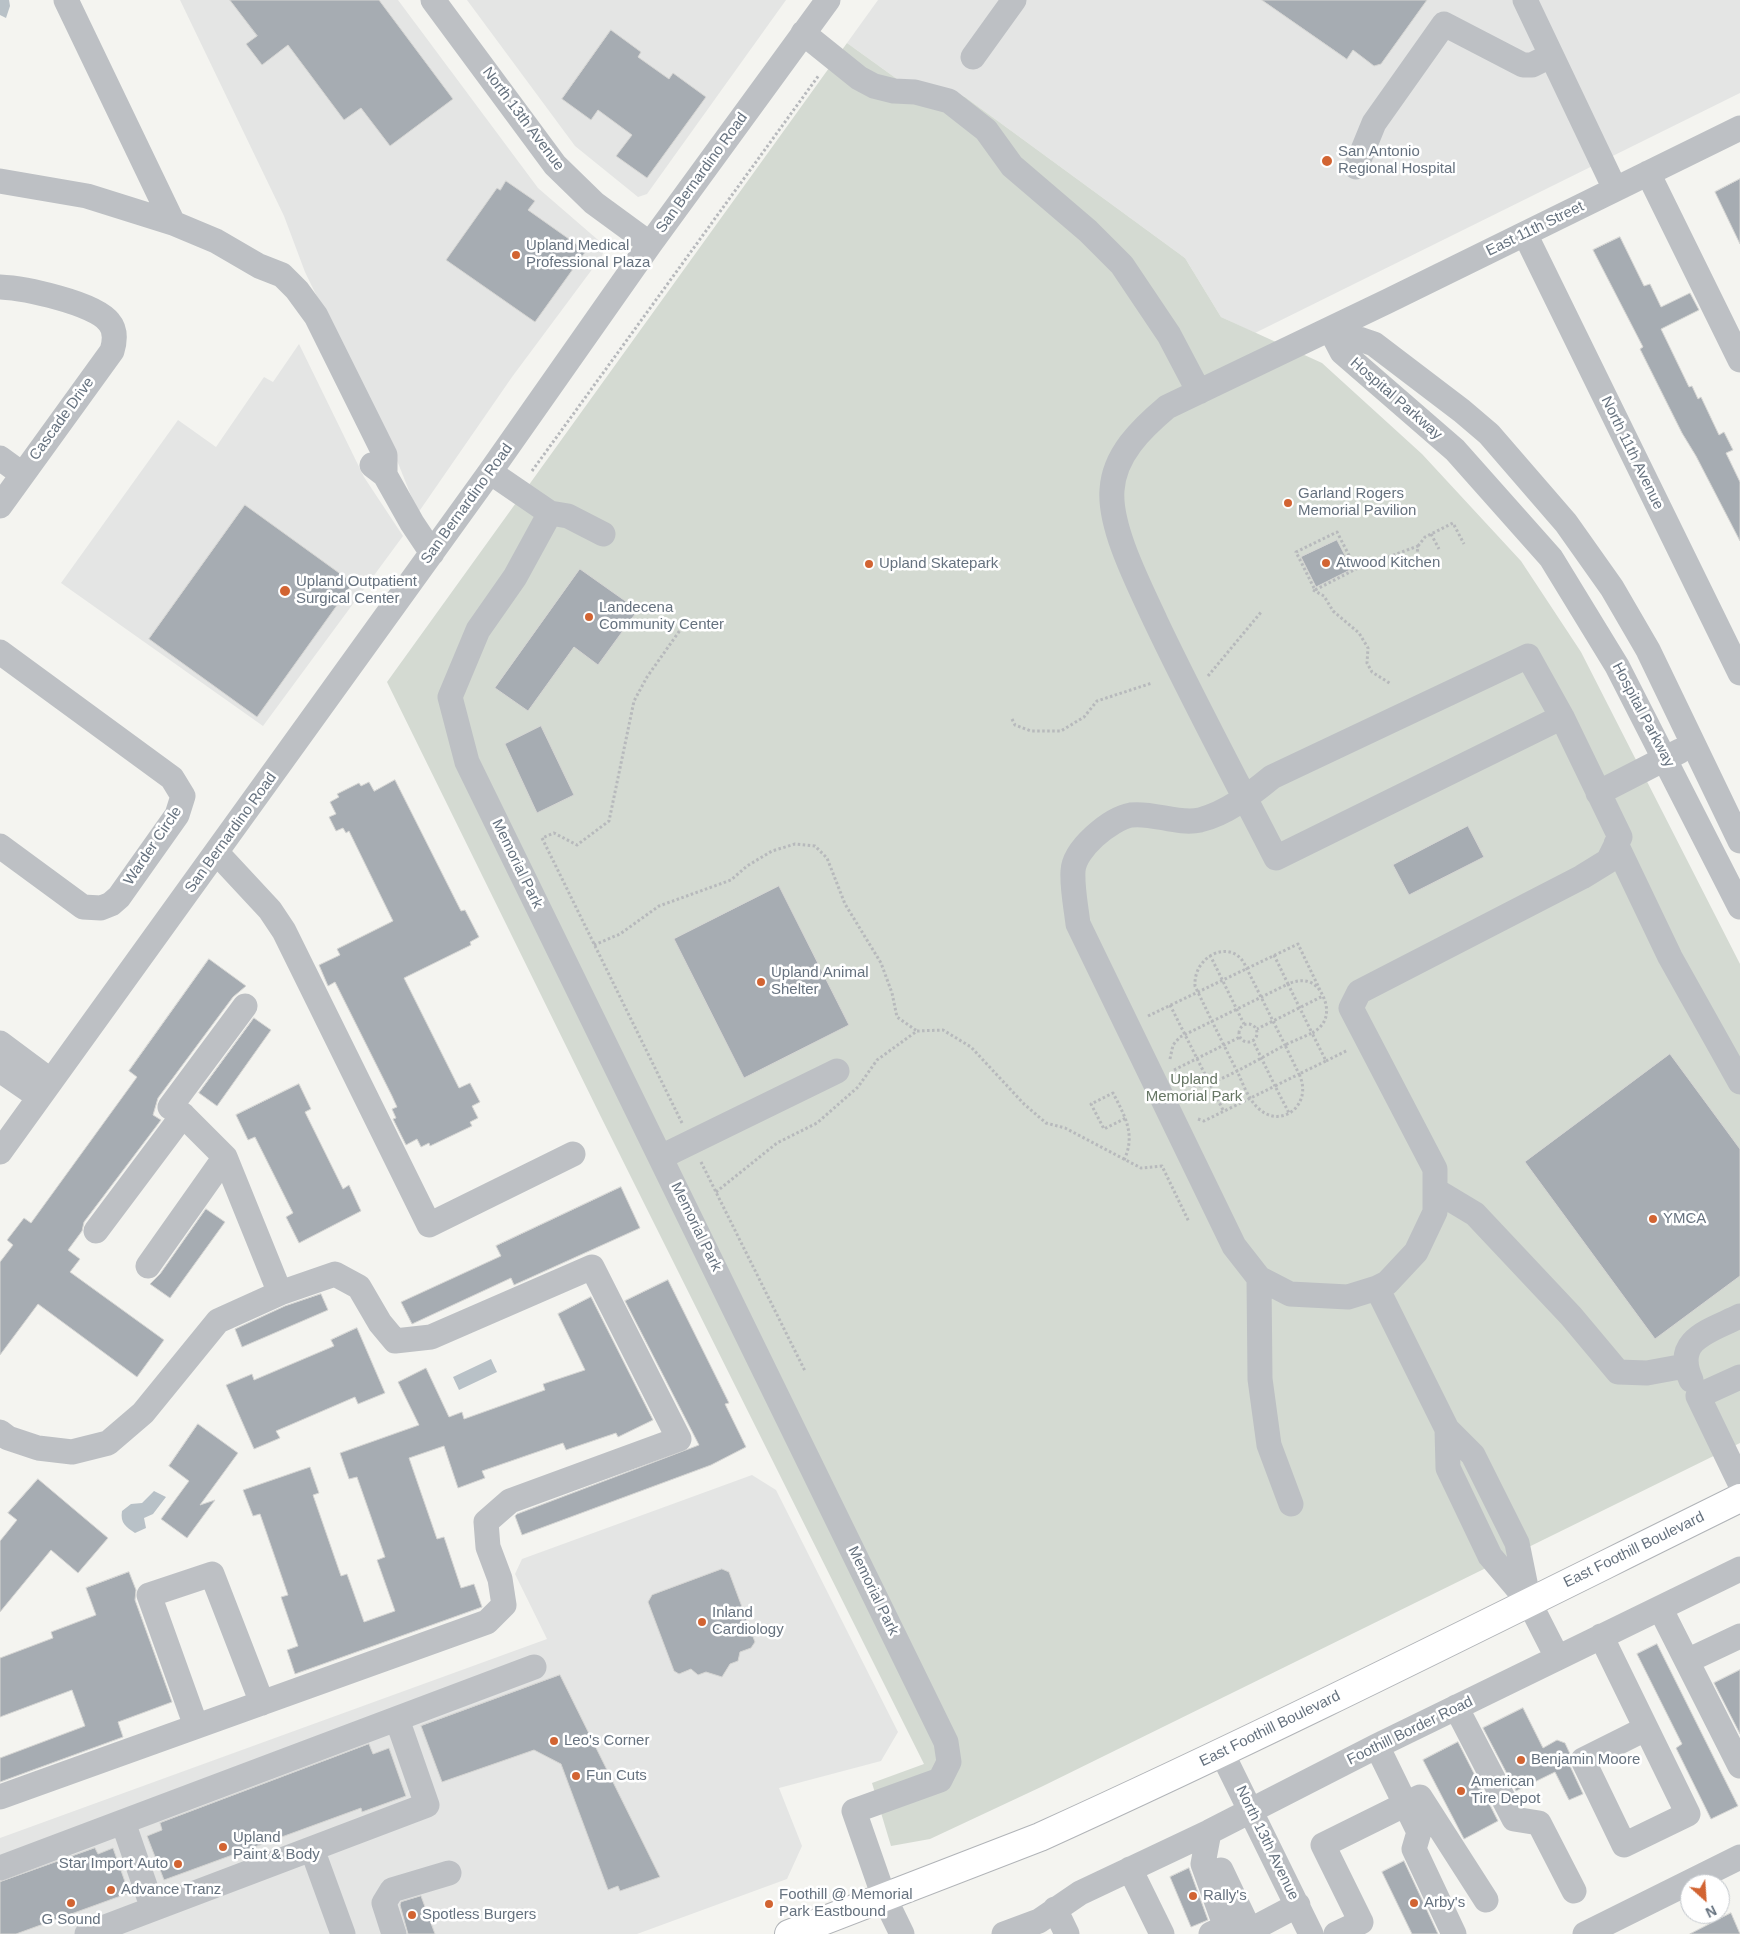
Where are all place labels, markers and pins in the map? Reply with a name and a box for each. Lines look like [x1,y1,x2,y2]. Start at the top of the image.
place label: San Antonio Regional Hospital [1338,143,1456,178]
marker: San Antonio Regional Hospital [1320,154,1334,168]
place label: Upland Medical Professional Plaza [526,237,650,272]
marker: Upland Medical Professional Plaza [510,249,522,261]
place label: Garland Rogers Memorial Pavilion [1298,485,1416,520]
marker: Garland Rogers Memorial Pavilion [1282,497,1294,509]
place label: Atwood Kitchen [1336,554,1440,572]
place label: Upland Skatepark [879,555,998,573]
marker: Atwood Kitchen [1320,557,1332,569]
marker: Upland Skatepark [863,558,875,570]
place label: Upland Outpatient Surgical Center [296,573,417,608]
marker: Upland Outpatient Surgical Center [278,584,292,598]
place label: Landecena Community Center [599,599,724,634]
marker: Landecena Community Center [583,611,595,623]
place label: Upland Animal Shelter [771,964,869,999]
marker: Upland Animal Shelter [755,976,767,988]
place label: YMCA [1663,1210,1706,1228]
marker: YMCA [1647,1213,1659,1225]
place label: Inland Cardiology [712,1604,784,1639]
marker: Inland Cardiology [696,1616,708,1628]
place label: Leo's Corner [564,1732,649,1750]
marker: Leo's Corner [548,1735,560,1747]
place label: Benjamin Moore [1531,1751,1640,1769]
marker: Benjamin Moore [1515,1754,1527,1766]
place label: Fun Cuts [586,1767,647,1785]
marker: Fun Cuts [570,1770,582,1782]
place label: American Tire Depot [1471,1773,1540,1808]
marker: American Tire Depot [1455,1785,1467,1797]
place label: Upland Paint & Body [233,1829,320,1864]
marker: Upland Paint & Body [217,1841,229,1853]
place label: Star Import Auto [59,1855,168,1873]
marker: Star Import Auto [172,1858,184,1870]
place label: Advance Tranz [121,1881,221,1899]
marker: Advance Tranz [105,1884,117,1896]
place label: Foothill @ Memorial Park Eastbound [779,1886,913,1921]
place label: Rally's [1203,1887,1247,1905]
marker: Rally's [1187,1890,1199,1902]
place label: Arby's [1424,1894,1465,1912]
marker: G Sound [65,1897,77,1909]
marker: Arby's [1408,1897,1420,1909]
marker: Foothill @ Memorial Park Eastbound [763,1898,775,1910]
place label: Spotless Burgers [422,1906,536,1924]
marker: Spotless Burgers [406,1909,418,1921]
place label: G Sound [41,1911,101,1929]

